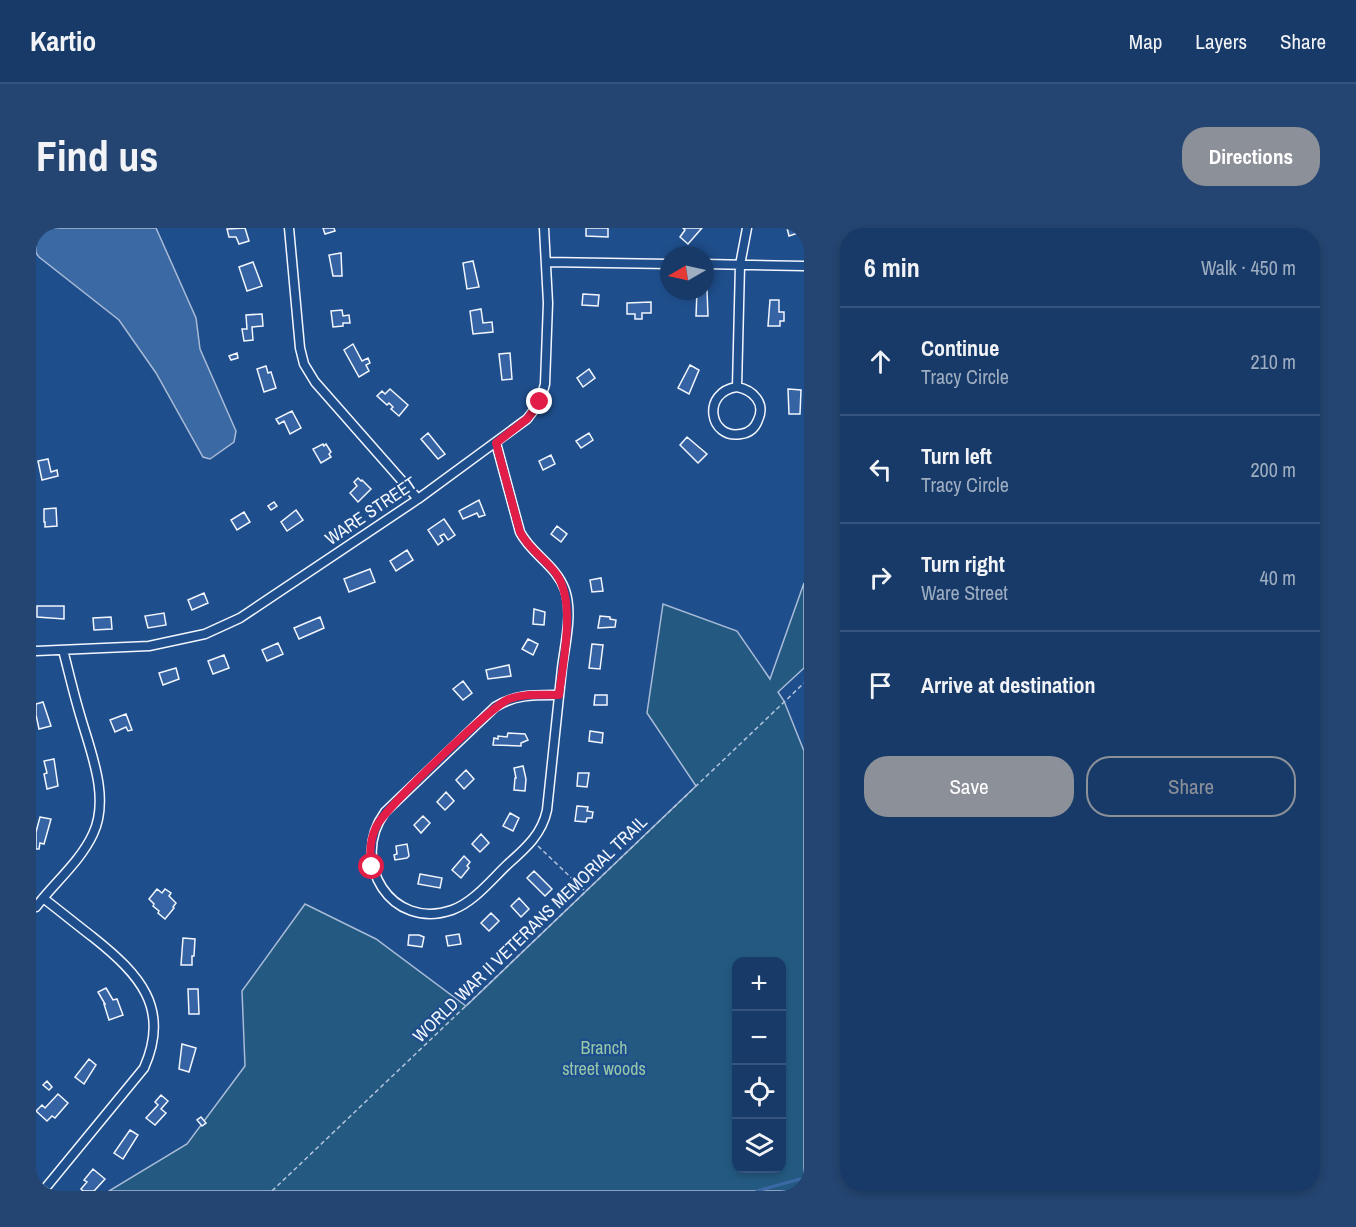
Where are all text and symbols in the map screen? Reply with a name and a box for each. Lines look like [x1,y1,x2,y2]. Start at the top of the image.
text: Kartio [30,22,96,60]
text: Map [1129,27,1162,56]
text: Layers [1195,27,1247,56]
text: Share [1280,27,1326,56]
button: Directions [1182,127,1320,186]
text: Find us [36,128,158,184]
north arrow [660,246,714,300]
text: 6 min [864,250,920,285]
text: Walk · 450 m [1201,254,1296,281]
text: Continue [921,333,999,363]
icon: ahead [864,345,897,378]
text: 210 m [1250,348,1296,375]
text: Tracy Circle [921,363,1009,390]
route end [526,388,552,414]
text: Turn left [921,441,992,471]
icon: left [864,453,897,486]
text: 200 m [1250,456,1296,483]
street label: WARE STREET [320,471,422,551]
text: Tracy Circle [921,471,1009,498]
text: Turn right [921,549,1005,579]
icon: right [864,561,897,594]
text: 40 m [1260,564,1296,591]
text: Ware Street [921,579,1008,606]
icon: arrive [864,669,897,702]
text: Arrive at destination [921,670,1095,700]
button: Save [864,756,1074,817]
button: Share [1086,756,1296,817]
street label: WORLD WAR II VETERANS MEMORIAL TRAIL [407,810,652,1048]
route start [358,853,384,879]
map controls [732,957,786,1173]
button: + [732,957,786,1011]
button: − [732,1011,786,1065]
park label: Branch street woods [562,1035,646,1081]
button: locate [732,1065,786,1119]
button: layers [732,1119,786,1173]

